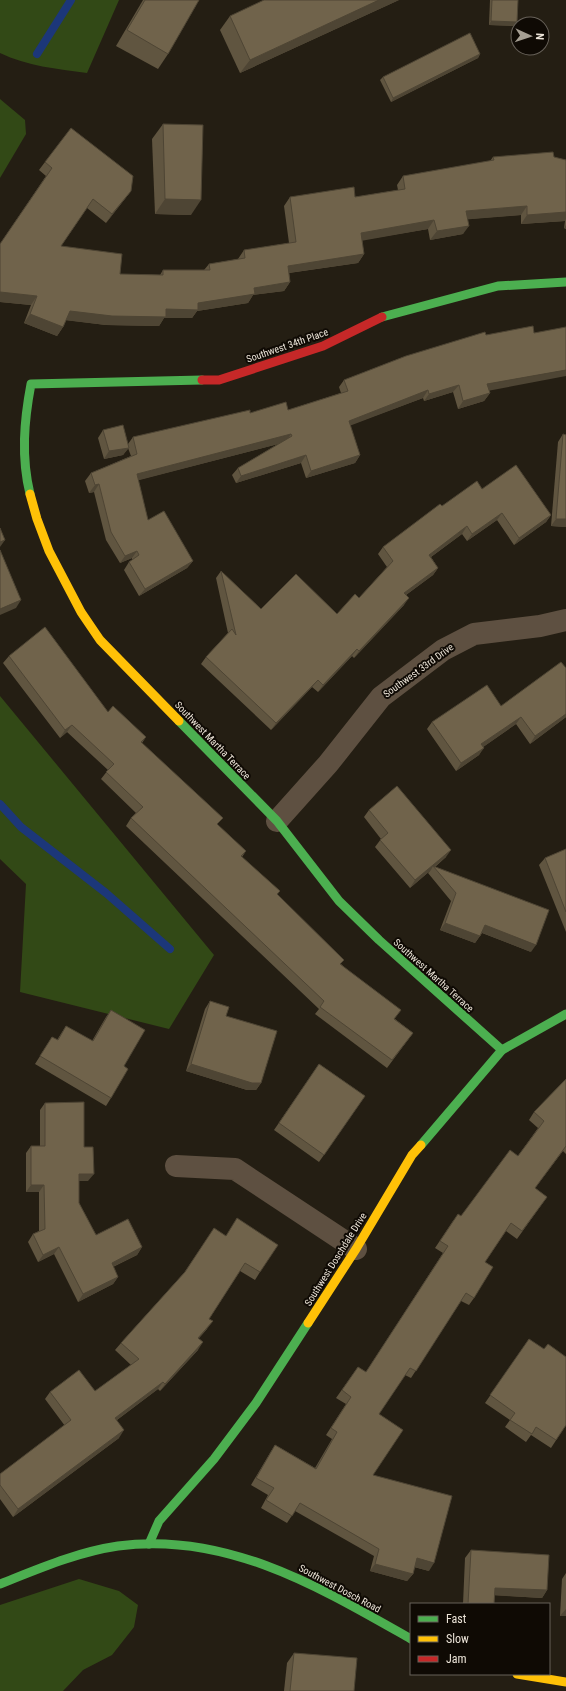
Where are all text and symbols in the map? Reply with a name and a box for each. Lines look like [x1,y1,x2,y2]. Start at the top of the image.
north arrow [510,16,550,56]
text: N [533,33,546,40]
street label: Southwest 34th Place [245,326,330,365]
street label: Southwest 33rd Drive [381,641,456,700]
street label: Southwest Martha Terrace [173,699,253,782]
street label: Southwest Martha Terrace [392,937,476,1014]
street label: Southwest Doschdale Drive [302,1210,369,1308]
street label: Southwest Dosch Road [297,1562,383,1615]
legend [410,1603,550,1675]
text: Fast [446,1612,467,1626]
text: Slow [446,1632,469,1646]
text: Jam [446,1652,467,1666]

